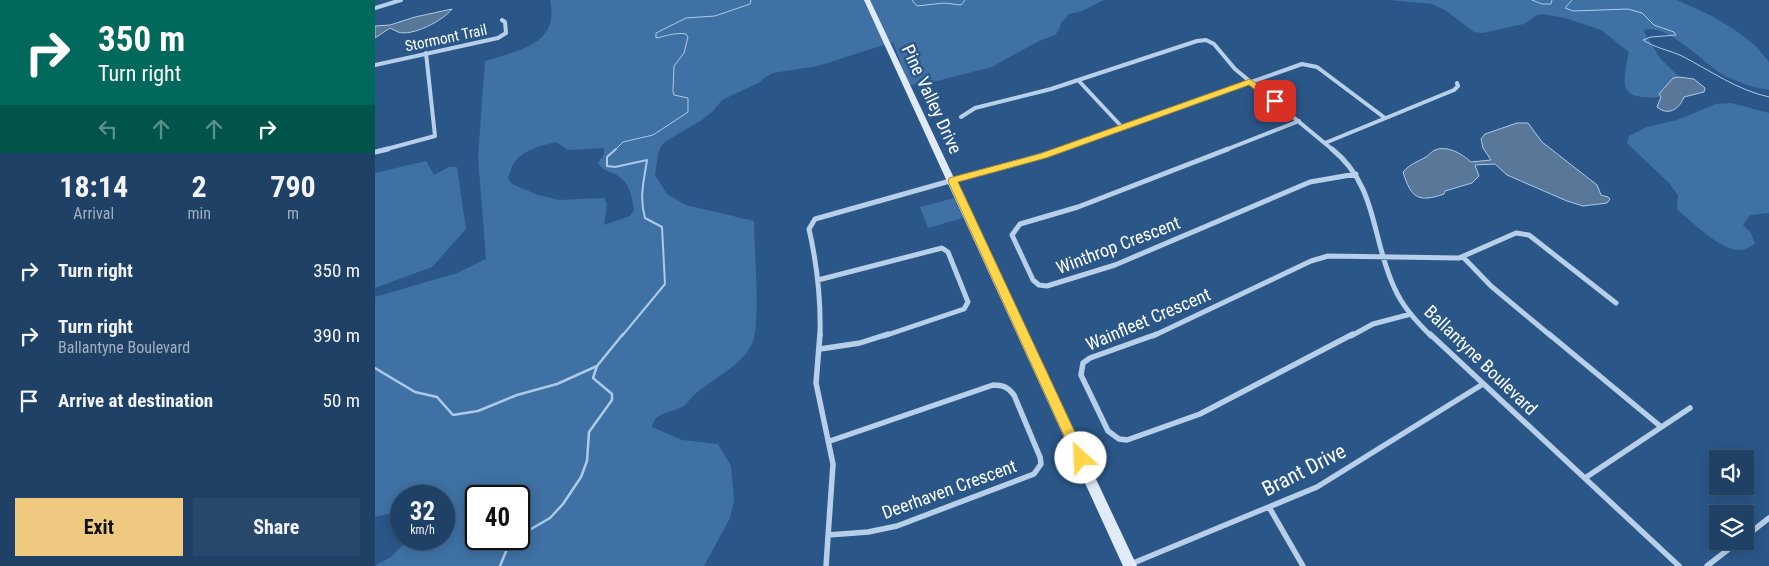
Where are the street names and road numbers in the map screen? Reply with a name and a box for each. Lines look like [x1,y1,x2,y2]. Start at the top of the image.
street label: Stormont Trail [403,21,489,55]
street label: Pine Valley Drive [898,41,966,157]
street label: Winthrop Crescent [1053,212,1183,278]
street label: Wainfleet Crescent [1083,283,1213,355]
street label: Ballantyne Boulevard [1420,301,1542,419]
street label: Brant Drive [1258,439,1350,501]
street label: Deerhaven Crescent [879,455,1019,523]

